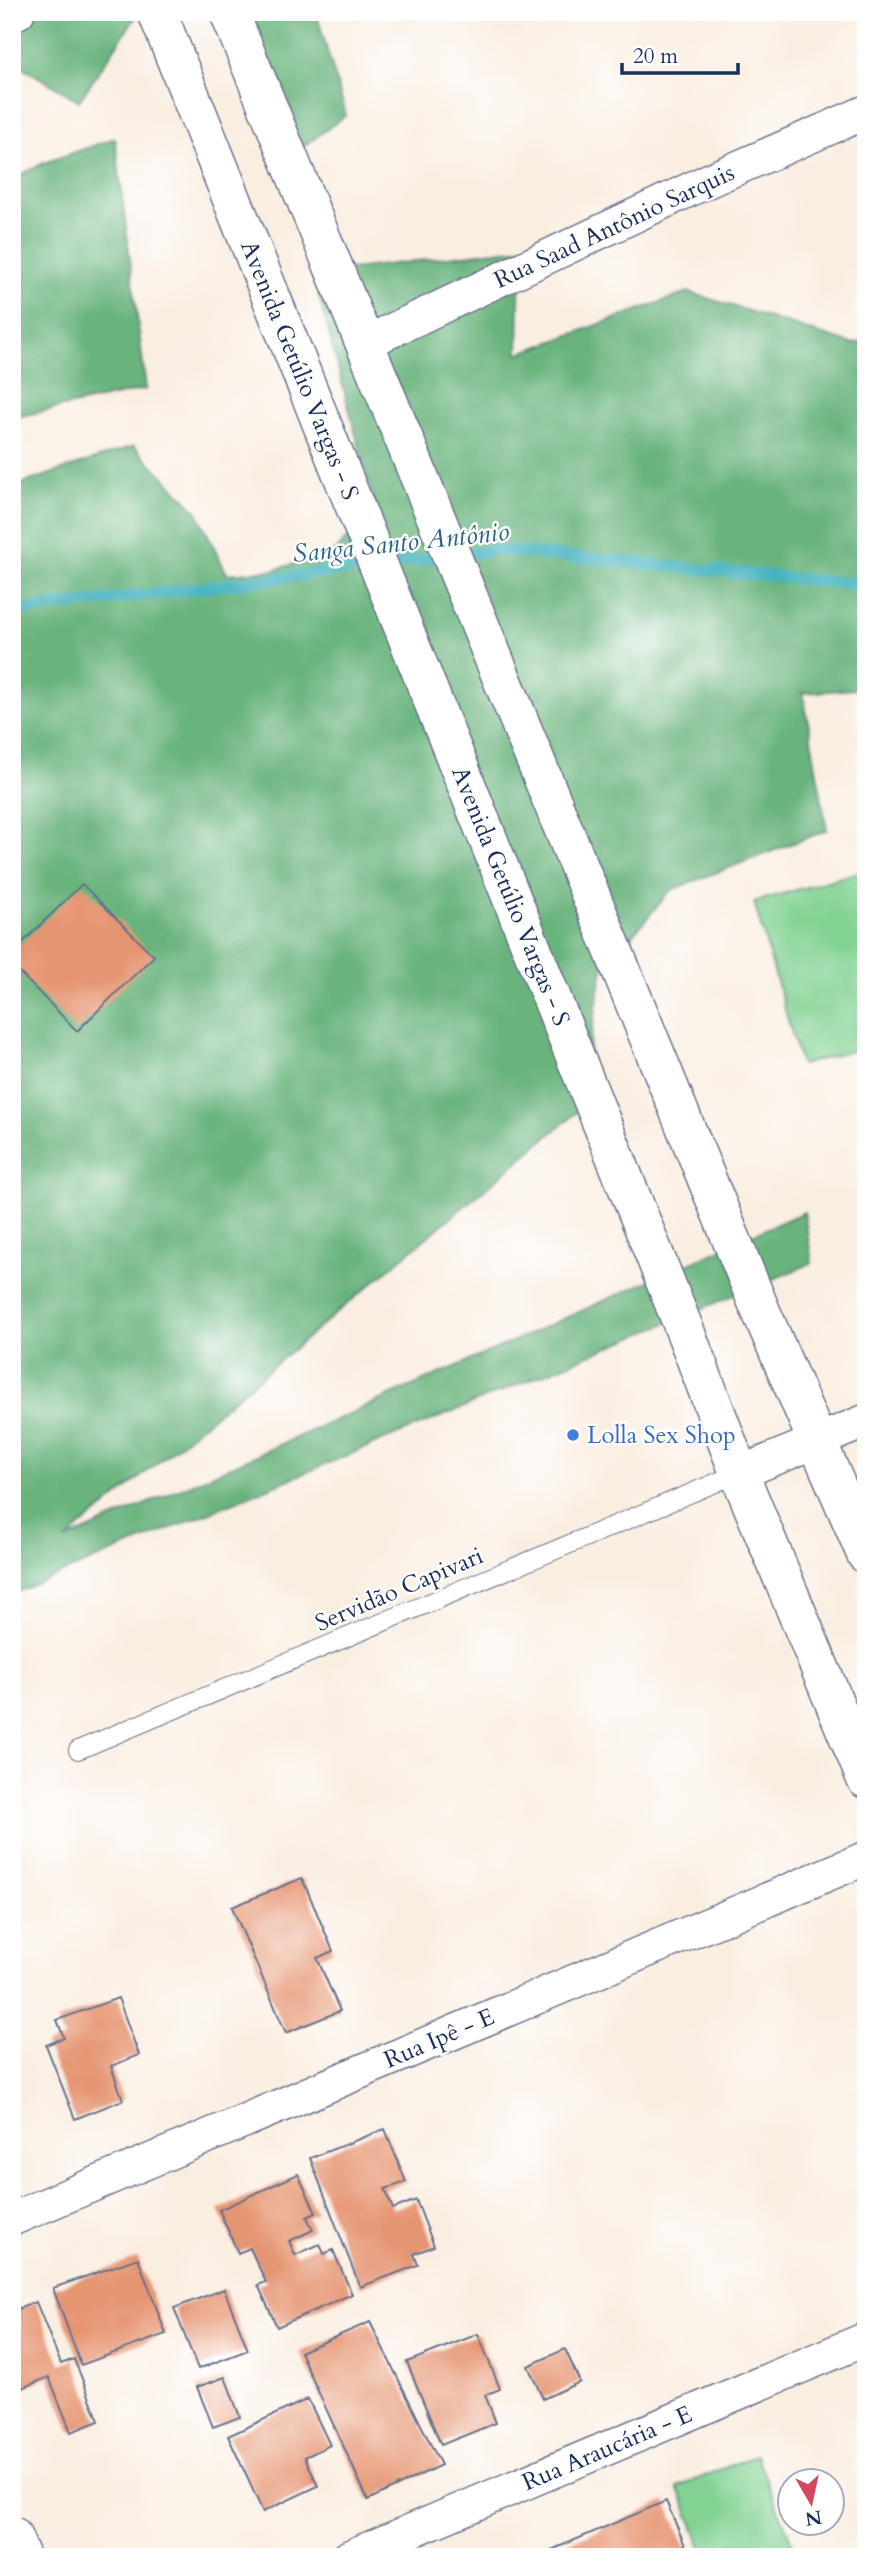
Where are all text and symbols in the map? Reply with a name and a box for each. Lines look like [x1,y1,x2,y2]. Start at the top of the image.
scale bar [622,32,738,76]
text: 20 m [633,42,678,71]
street label: Rua Saad Antônio Sarquis [489,156,740,297]
street label: Avenida Getúlio Vargas - S [232,235,367,505]
water label: Sanga Santo Antônio [291,514,511,571]
street label: Avenida Getúlio Vargas - S [443,761,578,1031]
place label: Lolla Sex Shop [587,1419,736,1452]
marker: Lolla Sex Shop [565,1427,581,1443]
street label: Servidão Capivari [310,1539,488,1640]
street label: Rua Ipê - E [379,2000,499,2076]
street label: Rua Araucária - E [517,2398,697,2499]
north arrow [776,2468,846,2538]
text: N [803,2504,824,2532]

